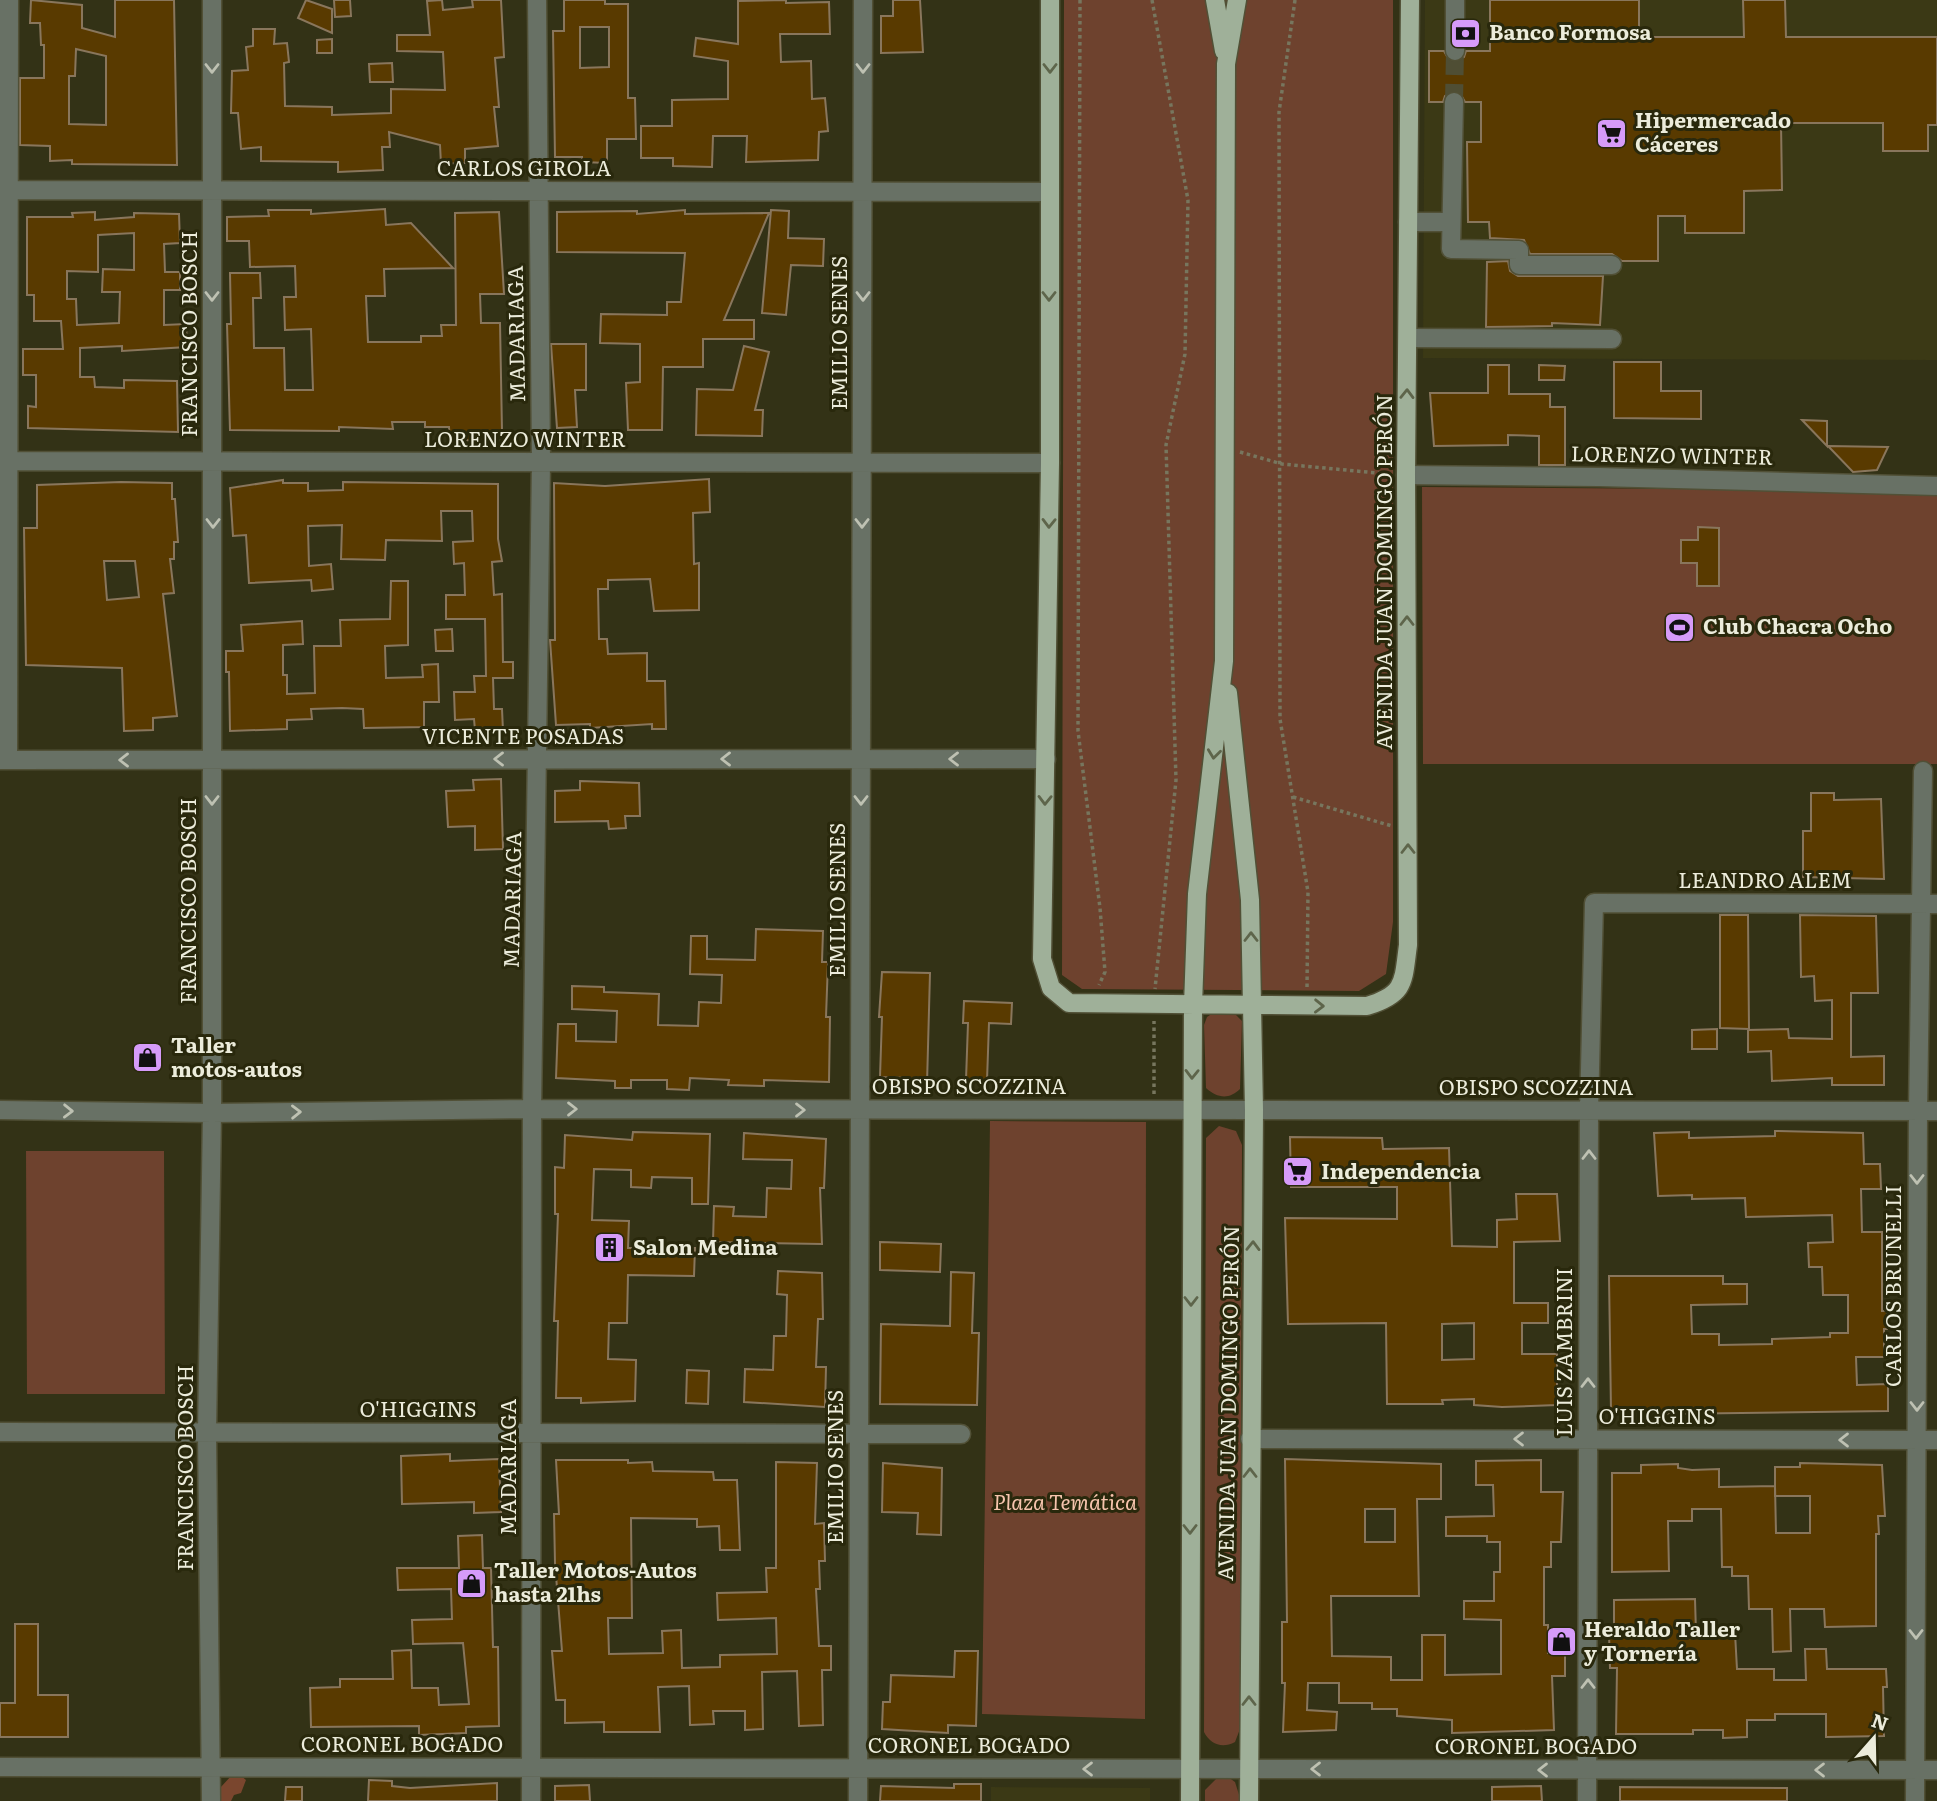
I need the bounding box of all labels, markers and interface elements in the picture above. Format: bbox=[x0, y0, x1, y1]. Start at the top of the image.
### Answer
place label: Banco Formosa bbox=[1489, 15, 1652, 46]
bank icon: Banco Formosa bbox=[1449, 16, 1483, 50]
one-way arrow bbox=[204, 63, 220, 74]
one-way arrow bbox=[855, 63, 871, 74]
one-way arrow bbox=[1042, 63, 1058, 74]
place label: Hipermercado Cáceres bbox=[1635, 103, 1791, 158]
supermarket icon: Hipermercado Cáceres bbox=[1595, 116, 1629, 150]
street label: CARLOS GIROLA bbox=[437, 151, 612, 182]
street label: FRANCISCO BOSCH bbox=[172, 231, 203, 437]
street label: EMILIO SENES bbox=[822, 256, 853, 410]
street label: MADARIAGA bbox=[498, 265, 531, 403]
one-way arrow bbox=[204, 291, 220, 301]
one-way arrow bbox=[855, 291, 871, 301]
one-way arrow bbox=[1041, 291, 1057, 301]
one-way arrow bbox=[1399, 388, 1415, 398]
street label: AVENIDA JUAN DOMINGO PERÓN bbox=[1367, 394, 1398, 750]
street label: LORENZO WINTER bbox=[424, 422, 626, 453]
street label: LORENZO WINTER bbox=[1571, 436, 1773, 471]
one-way arrow bbox=[205, 518, 221, 529]
one-way arrow bbox=[854, 518, 870, 529]
one-way arrow bbox=[1042, 518, 1057, 529]
place label: Club Chacra Ocho bbox=[1703, 609, 1892, 640]
sports icon: Club Chacra Ocho bbox=[1663, 610, 1697, 644]
one-way arrow bbox=[1399, 615, 1415, 626]
street label: VICENTE POSADAS bbox=[422, 719, 624, 750]
one-way arrow bbox=[1206, 748, 1221, 759]
one-way arrow bbox=[493, 751, 503, 767]
one-way arrow bbox=[720, 751, 731, 767]
one-way arrow bbox=[948, 751, 958, 767]
one-way arrow bbox=[118, 752, 129, 768]
one-way arrow bbox=[1038, 794, 1053, 805]
one-way arrow bbox=[204, 795, 220, 805]
one-way arrow bbox=[853, 795, 869, 805]
street label: FRANCISCO BOSCH bbox=[171, 798, 202, 1004]
street label: EMILIO SENES bbox=[820, 823, 851, 977]
street label: MADARIAGA bbox=[494, 831, 527, 969]
one-way arrow bbox=[1400, 843, 1416, 853]
street label: LEANDRO ALEM bbox=[1678, 863, 1852, 894]
one-way arrow bbox=[1243, 931, 1259, 941]
one-way arrow bbox=[1314, 998, 1325, 1013]
place label: Taller motos-autos bbox=[171, 1028, 302, 1083]
shop icon: Taller motos-autos bbox=[131, 1041, 165, 1075]
one-way arrow bbox=[1184, 1068, 1199, 1079]
street label: OBISPO SCOZZINA bbox=[872, 1069, 1067, 1100]
street label: OBISPO SCOZZINA bbox=[1439, 1070, 1634, 1101]
one-way arrow bbox=[567, 1101, 578, 1117]
one-way arrow bbox=[795, 1102, 805, 1118]
one-way arrow bbox=[63, 1103, 74, 1119]
one-way arrow bbox=[291, 1104, 301, 1120]
one-way arrow bbox=[1581, 1150, 1597, 1160]
place label: Independencia bbox=[1321, 1154, 1482, 1185]
supermarket icon: Independencia bbox=[1281, 1155, 1315, 1189]
one-way arrow bbox=[1909, 1174, 1925, 1185]
street label: CARLOS BRUNELLI bbox=[1876, 1185, 1907, 1387]
street label: AVENIDA JUAN DOMINGO PERÓN bbox=[1208, 1225, 1245, 1581]
place label: Salon Medina bbox=[633, 1230, 779, 1261]
building icon: Salon Medina bbox=[593, 1231, 627, 1265]
one-way arrow bbox=[1245, 1240, 1260, 1251]
street label: LUIS ZAMBRINI bbox=[1547, 1268, 1578, 1436]
one-way arrow bbox=[1183, 1296, 1199, 1307]
street label: FRANCISCO BOSCH bbox=[168, 1365, 199, 1571]
one-way arrow bbox=[1580, 1377, 1596, 1388]
street label: EMILIO SENES bbox=[818, 1390, 849, 1544]
street label: O'HIGGINS bbox=[360, 1392, 476, 1423]
street label: MADARIAGA bbox=[491, 1398, 522, 1535]
street label: O'HIGGINS bbox=[1599, 1399, 1715, 1430]
one-way arrow bbox=[1909, 1401, 1924, 1412]
one-way arrow bbox=[1513, 1431, 1524, 1447]
one-way arrow bbox=[1839, 1432, 1849, 1448]
one-way arrow bbox=[1242, 1468, 1258, 1478]
park label: Plaza Temática bbox=[993, 1485, 1137, 1516]
one-way arrow bbox=[1182, 1524, 1198, 1534]
place label: Taller Motos-Autos hasta 21hs bbox=[494, 1553, 697, 1608]
shop icon: Taller Motos-Autos hasta 21hs bbox=[454, 1566, 488, 1600]
place label: Heraldo Taller y Tornería bbox=[1584, 1612, 1741, 1667]
shop icon: Heraldo Taller y Tornería bbox=[1544, 1625, 1578, 1659]
one-way arrow bbox=[1908, 1629, 1924, 1640]
one-way arrow bbox=[1580, 1678, 1595, 1689]
one-way arrow bbox=[1241, 1695, 1257, 1706]
north arrow bbox=[1839, 1703, 1909, 1773]
text: N bbox=[1868, 1705, 1892, 1737]
street label: CORONEL BOGADO bbox=[301, 1727, 503, 1758]
street label: CORONEL BOGADO bbox=[868, 1728, 1070, 1759]
street label: CORONEL BOGADO bbox=[1435, 1729, 1637, 1760]
one-way arrow bbox=[1083, 1761, 1093, 1777]
one-way arrow bbox=[1310, 1761, 1321, 1777]
one-way arrow bbox=[1538, 1762, 1548, 1778]
one-way arrow bbox=[1814, 1762, 1825, 1778]

